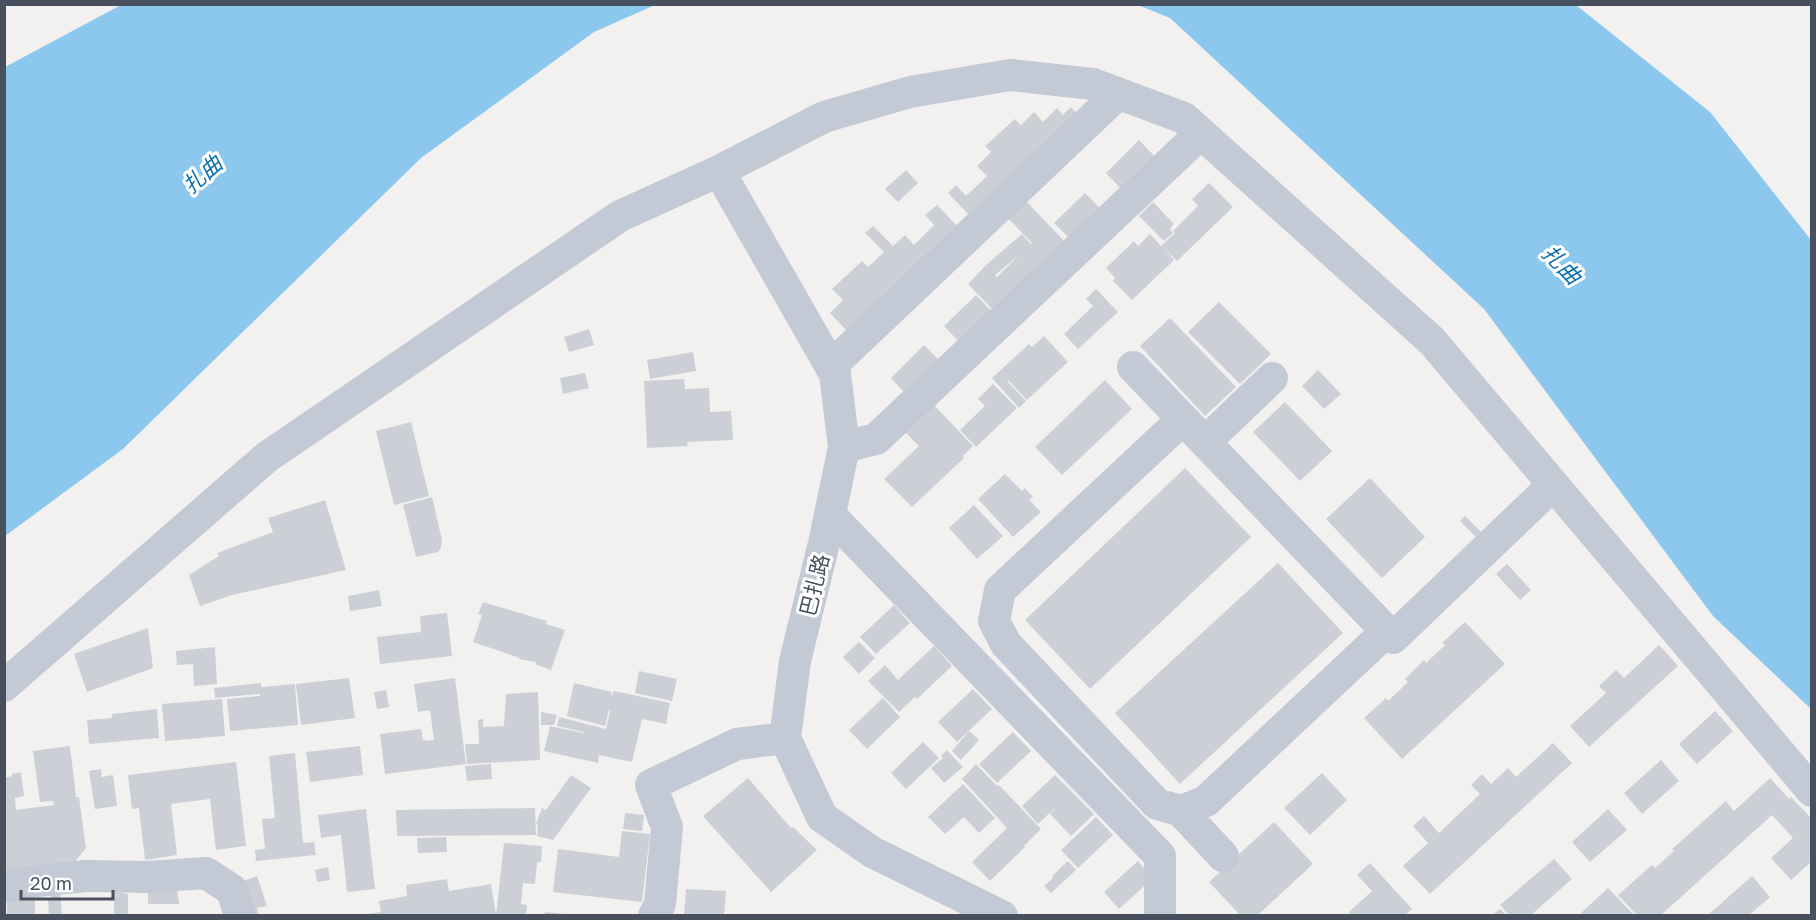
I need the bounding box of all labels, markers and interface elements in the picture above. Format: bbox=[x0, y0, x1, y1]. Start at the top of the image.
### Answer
water label: 扎曲 bbox=[177, 148, 229, 199]
water label: 扎曲 bbox=[1537, 239, 1588, 291]
street label: 巴扎路 bbox=[794, 551, 834, 619]
scale bar bbox=[21, 863, 112, 901]
text: 20 m bbox=[30, 872, 72, 894]

